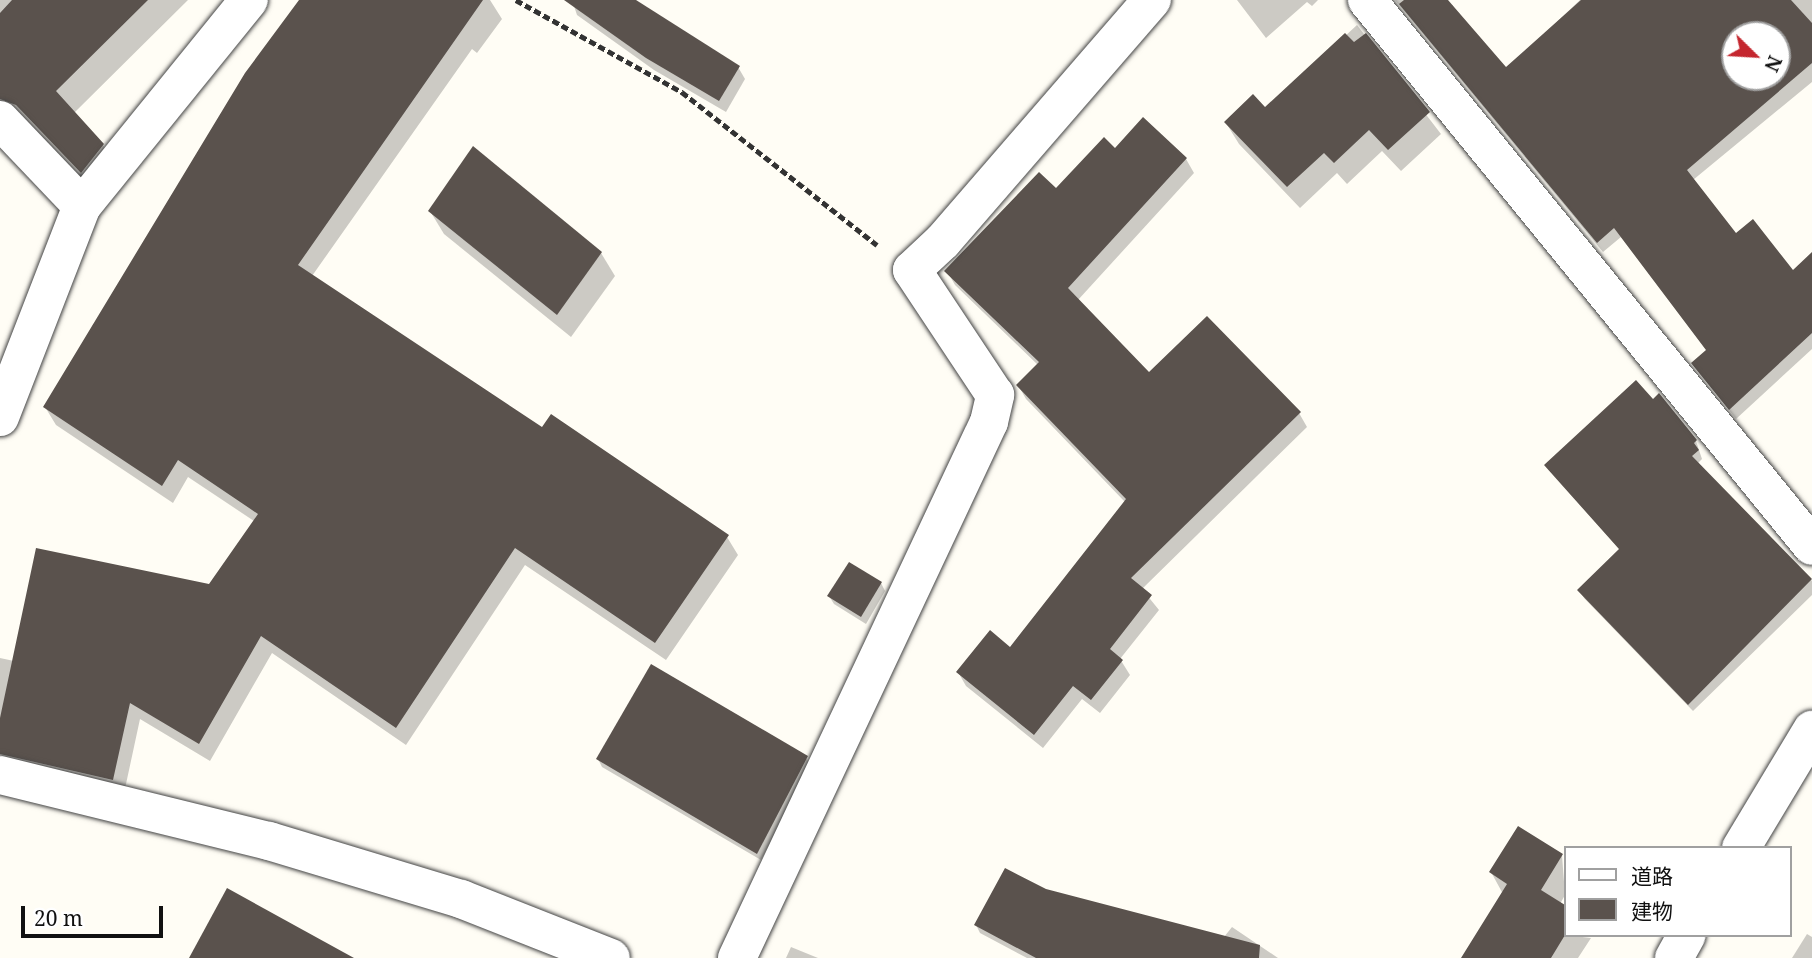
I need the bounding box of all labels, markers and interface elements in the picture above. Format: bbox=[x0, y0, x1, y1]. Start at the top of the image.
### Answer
north arrow bbox=[1721, 21, 1791, 91]
text: N bbox=[1758, 52, 1788, 76]
legend bbox=[1563, 846, 1791, 937]
text: 道路 bbox=[1631, 862, 1673, 890]
scale bar bbox=[24, 892, 166, 936]
text: 建物 bbox=[1631, 897, 1673, 925]
text: 20 m bbox=[34, 904, 83, 932]

